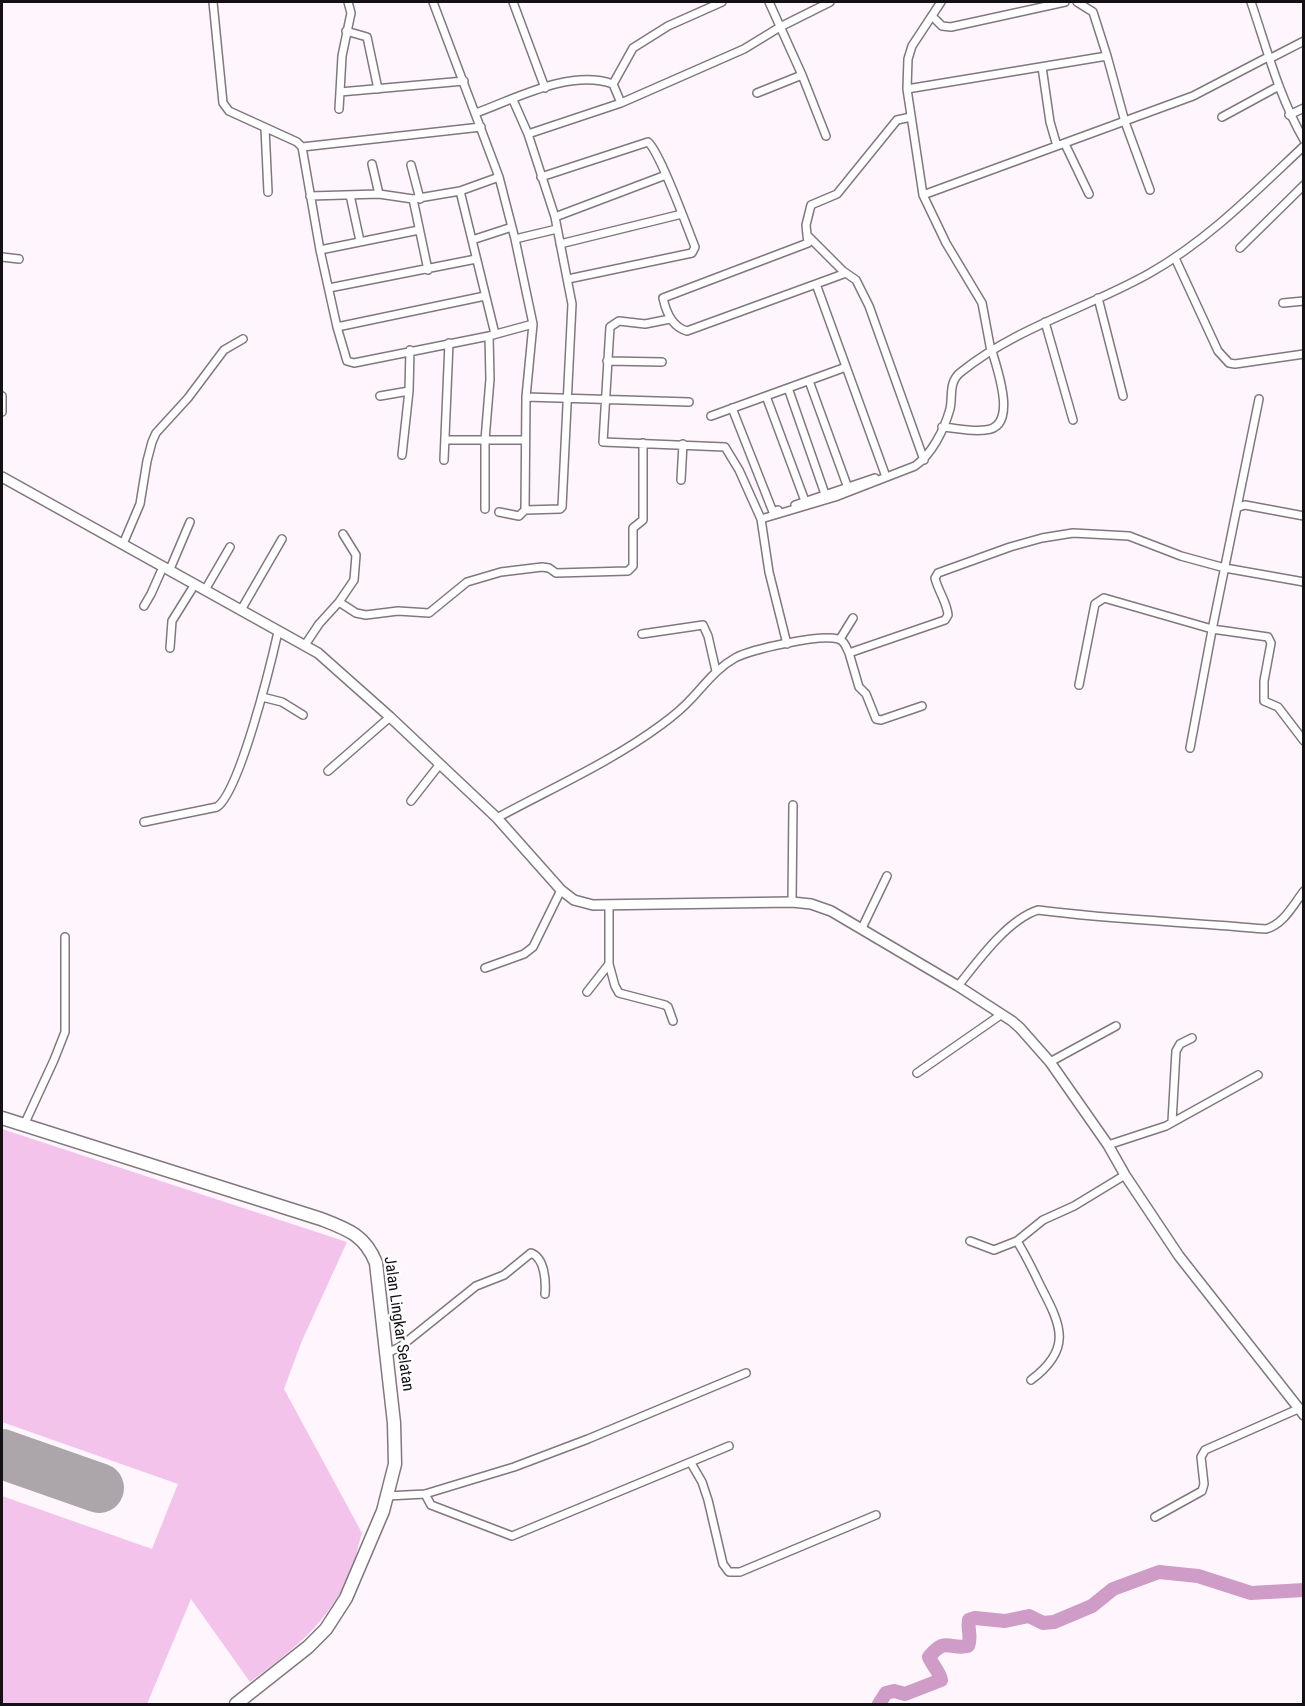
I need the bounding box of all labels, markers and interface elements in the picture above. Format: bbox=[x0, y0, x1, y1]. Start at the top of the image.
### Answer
street label: Jalan Lingkar Selatan bbox=[379, 1255, 417, 1393]

